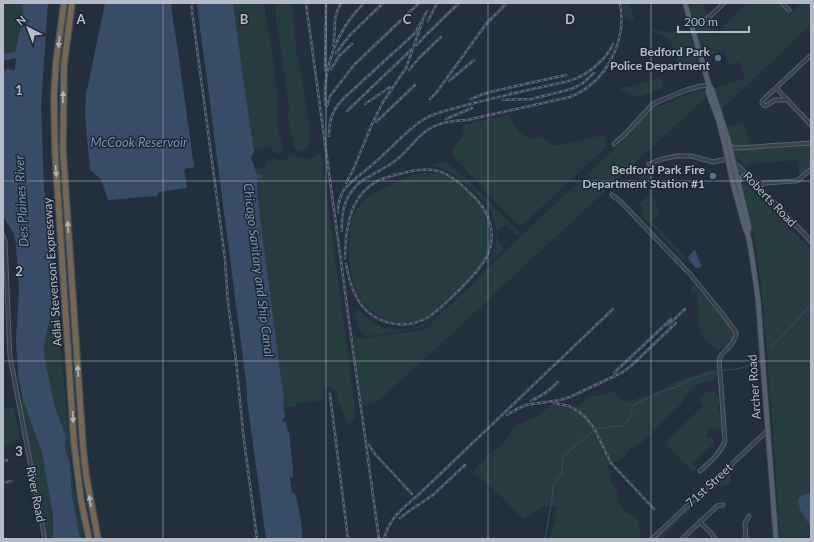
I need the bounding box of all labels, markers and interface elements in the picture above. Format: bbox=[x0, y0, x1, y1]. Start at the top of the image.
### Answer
north arrow bbox=[8, 8, 48, 48]
scale bar bbox=[678, 8, 749, 34]
text: A bbox=[75, 11, 86, 27]
text: B bbox=[240, 11, 249, 27]
text: C bbox=[403, 11, 412, 27]
text: D bbox=[565, 11, 575, 27]
text: N bbox=[13, 13, 28, 28]
text: 200 m bbox=[684, 14, 718, 29]
one-way arrow bbox=[55, 36, 62, 48]
place label: Bedford Park Police Department bbox=[610, 44, 711, 73]
marker: Bedford Park Police Department bbox=[713, 53, 723, 63]
text: 1 bbox=[15, 82, 23, 98]
one-way arrow bbox=[60, 90, 66, 103]
water label: McCook Reservoir bbox=[91, 134, 188, 150]
water label: Des Plaines River bbox=[11, 154, 31, 247]
place label: Bedford Park Fire Department Station #1 bbox=[582, 162, 706, 191]
one-way arrow bbox=[53, 165, 60, 177]
street label: Roberts Road bbox=[740, 168, 800, 230]
marker: Bedford Park Fire Department Station #1 bbox=[708, 171, 718, 181]
water label: Chicago Sanitary and Ship Canal bbox=[240, 182, 278, 358]
street label: Adlai Stevenson Expressway bbox=[39, 196, 65, 347]
one-way arrow bbox=[64, 221, 71, 233]
text: 2 bbox=[15, 263, 23, 279]
street label: Archer Road bbox=[744, 354, 764, 420]
one-way arrow bbox=[74, 365, 81, 377]
one-way arrow bbox=[69, 411, 76, 423]
text: 3 bbox=[15, 443, 23, 459]
street label: 71st Street bbox=[683, 459, 736, 510]
street label: River Road bbox=[23, 465, 49, 523]
one-way arrow bbox=[87, 495, 93, 507]

